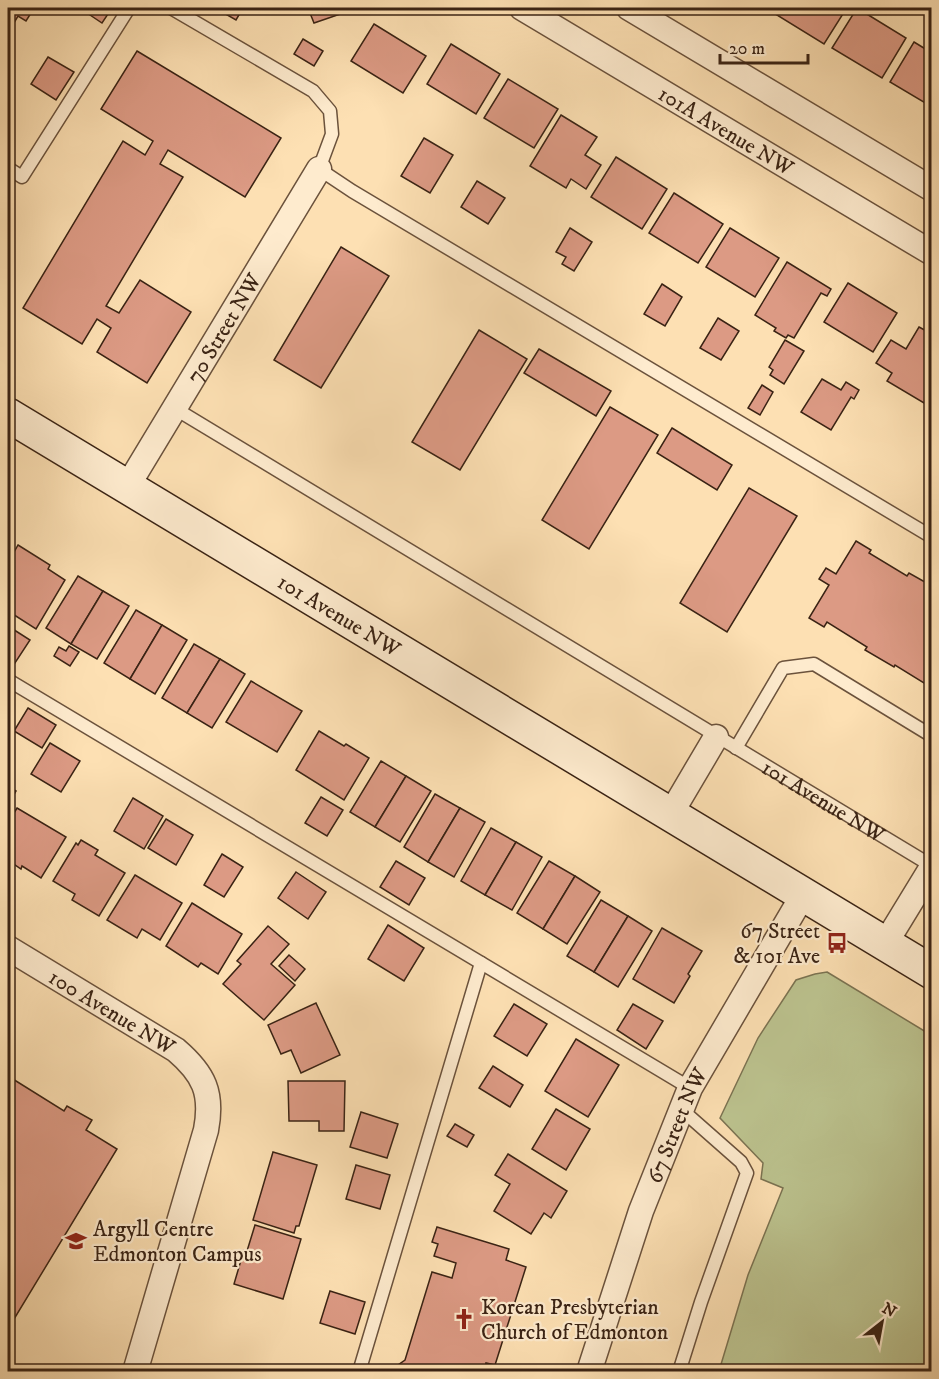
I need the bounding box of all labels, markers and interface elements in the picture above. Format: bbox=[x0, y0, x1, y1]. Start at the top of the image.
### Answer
scale bar bbox=[720, 27, 808, 65]
text: 20 m bbox=[729, 38, 765, 60]
street label: 101A Avenue NW bbox=[653, 81, 799, 183]
street label: 70 Street NW bbox=[181, 268, 268, 388]
street label: 101 Avenue NW bbox=[272, 569, 406, 664]
street label: 101 Avenue NW bbox=[756, 754, 890, 850]
place label: 67 Street & 101 Ave bbox=[734, 918, 820, 970]
bus stop icon: 67 Street & 101 Ave bbox=[825, 931, 849, 955]
street label: 100 Avenue NW bbox=[43, 964, 180, 1062]
street label: 67 Street NW bbox=[641, 1062, 714, 1187]
place label: Argyll Centre Edmonton Campus bbox=[93, 1216, 262, 1268]
school or university icon: Argyll Centre Edmonton Campus bbox=[64, 1229, 88, 1253]
north arrow bbox=[852, 1292, 912, 1352]
place label: Korean Presbyterian Church of Edmonton bbox=[481, 1294, 669, 1346]
text: N bbox=[878, 1298, 900, 1322]
church icon: Korean Presbyterian Church of Edmonton bbox=[452, 1307, 476, 1331]

